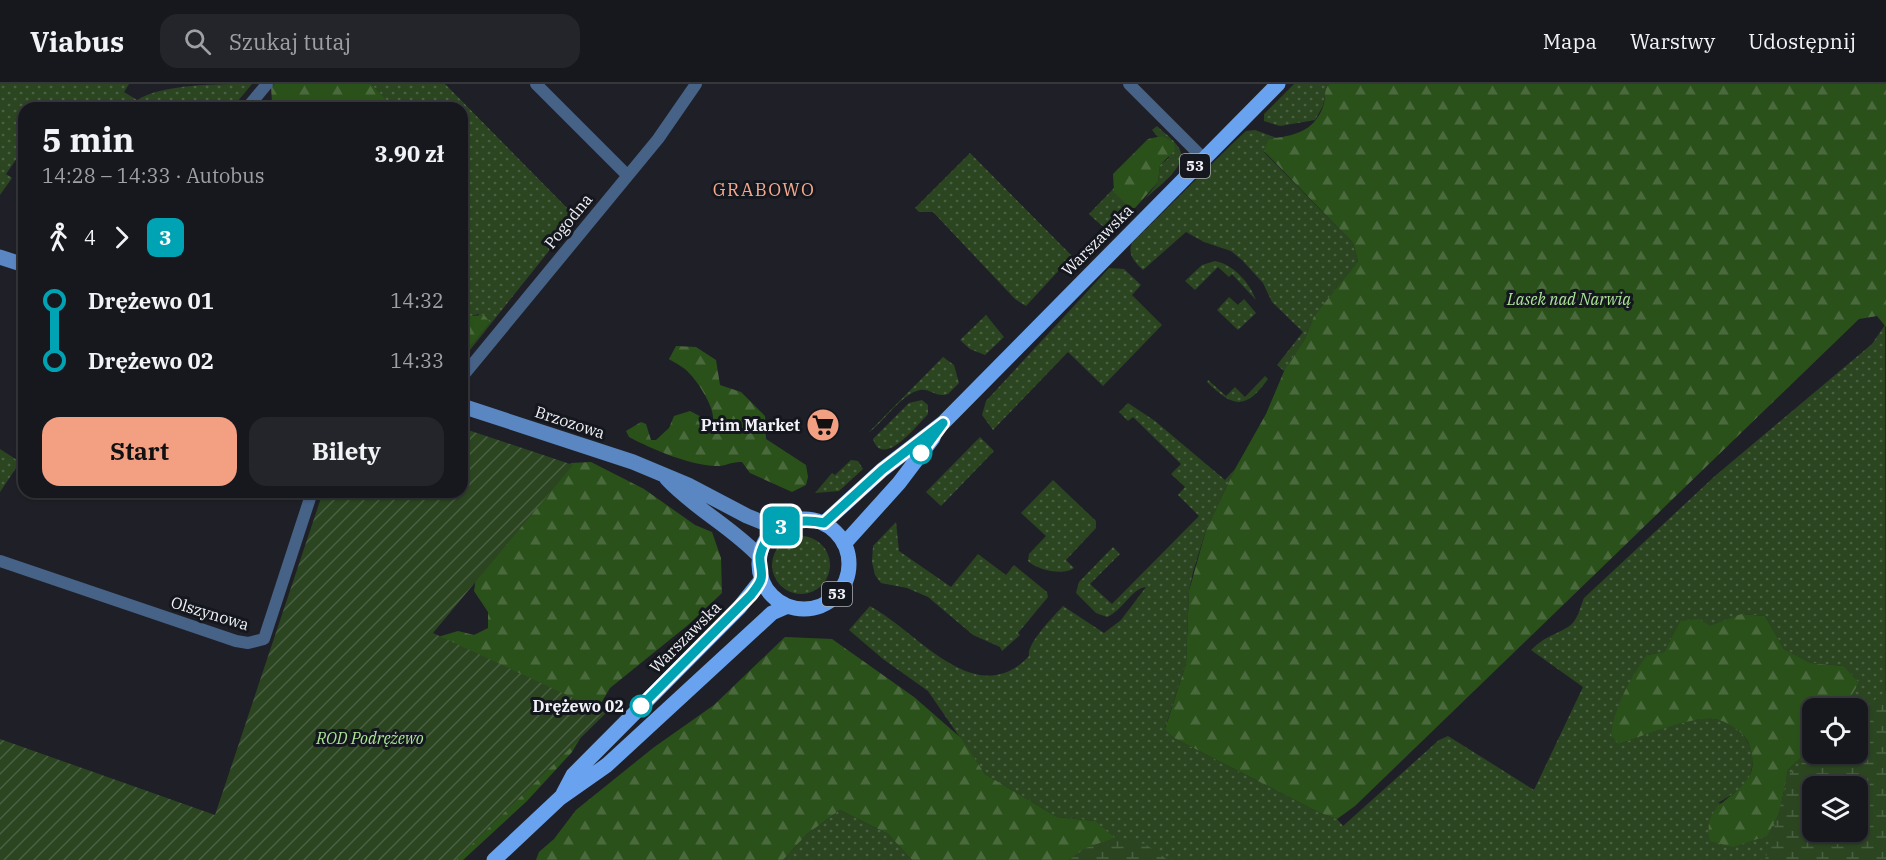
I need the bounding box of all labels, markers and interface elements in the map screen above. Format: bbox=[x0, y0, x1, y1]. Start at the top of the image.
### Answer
search box bbox=[160, 14, 580, 68]
text: Viabus bbox=[30, 23, 124, 60]
icon: search bbox=[181, 25, 214, 58]
text: Szukaj tutaj bbox=[229, 27, 351, 56]
text: Mapa bbox=[1543, 27, 1597, 55]
text: Warstwy bbox=[1630, 27, 1715, 55]
text: Udostępnij bbox=[1748, 27, 1856, 55]
text: 5 min bbox=[42, 118, 134, 161]
text: 3.90 zł bbox=[374, 139, 444, 168]
road number: 53 bbox=[1180, 154, 1210, 178]
text: 14:28 – 14:33 · Autobus bbox=[42, 162, 264, 189]
district label: GRABOWO bbox=[713, 178, 815, 201]
street label: Pogodna bbox=[540, 189, 596, 253]
street label: Warszawska bbox=[1057, 200, 1137, 280]
icon: walk bbox=[42, 221, 75, 254]
icon: forward bbox=[105, 221, 138, 254]
text: 3 bbox=[159, 223, 172, 251]
text: 4 bbox=[84, 224, 96, 251]
text: Drężewo 01 bbox=[88, 286, 214, 315]
text: 14:32 bbox=[390, 287, 444, 314]
park label: Lasek nad Narwią bbox=[1506, 289, 1631, 309]
text: Drężewo 02 bbox=[88, 346, 214, 375]
text: 14:33 bbox=[390, 347, 444, 374]
street label: Brzozowa bbox=[532, 401, 608, 443]
supermarket icon: Prim Market bbox=[805, 407, 841, 443]
place label: Prim Market bbox=[701, 415, 800, 435]
button: Start bbox=[42, 417, 237, 486]
button: Bilety bbox=[249, 417, 444, 486]
unlabelled marker bbox=[910, 442, 932, 464]
line badge: 3 bbox=[762, 506, 800, 546]
text: 3 bbox=[775, 512, 787, 540]
road number: 53 bbox=[822, 582, 852, 606]
street label: Olszynowa bbox=[169, 592, 252, 634]
street label: Warszawska bbox=[645, 597, 725, 677]
marker: Drężewo 02 bbox=[630, 695, 652, 717]
place label: Drężewo 02 bbox=[532, 696, 624, 716]
map controls bbox=[1802, 698, 1868, 842]
button: locate bbox=[1802, 698, 1868, 764]
park label: ROD Podrężewo bbox=[315, 728, 424, 748]
button: layers bbox=[1802, 776, 1868, 842]

